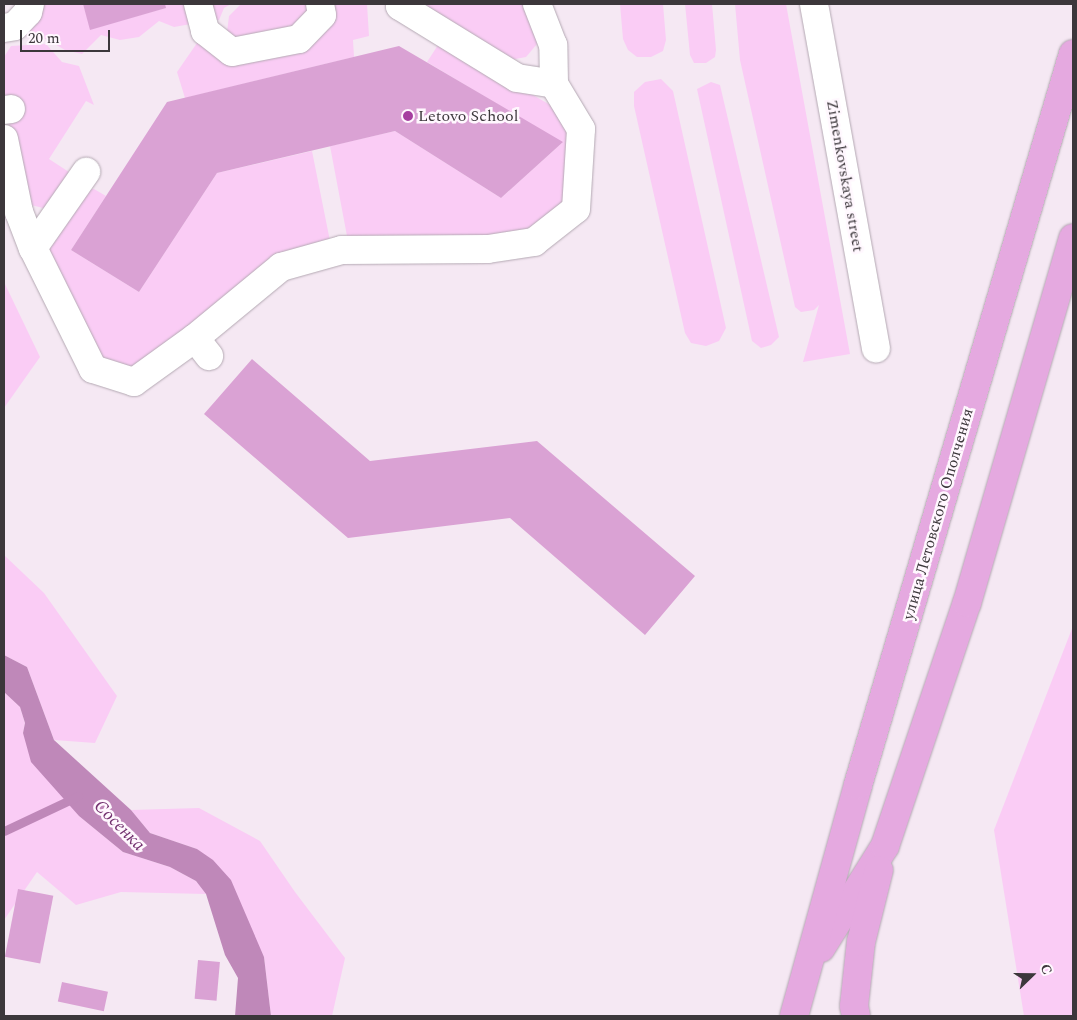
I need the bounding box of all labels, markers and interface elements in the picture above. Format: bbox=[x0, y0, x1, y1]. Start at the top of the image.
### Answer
scale bar bbox=[22, 20, 112, 52]
text: 20 m bbox=[28, 27, 60, 50]
street label: Zimenkovskaya street bbox=[822, 98, 868, 254]
place label: Letovo School bbox=[418, 106, 518, 126]
marker: Letovo School bbox=[402, 110, 414, 122]
street label: улица Летовского Ополчения bbox=[899, 406, 977, 622]
water label: Сосенка bbox=[89, 796, 149, 856]
north arrow bbox=[1007, 950, 1057, 1000]
text: С bbox=[1035, 961, 1058, 978]

